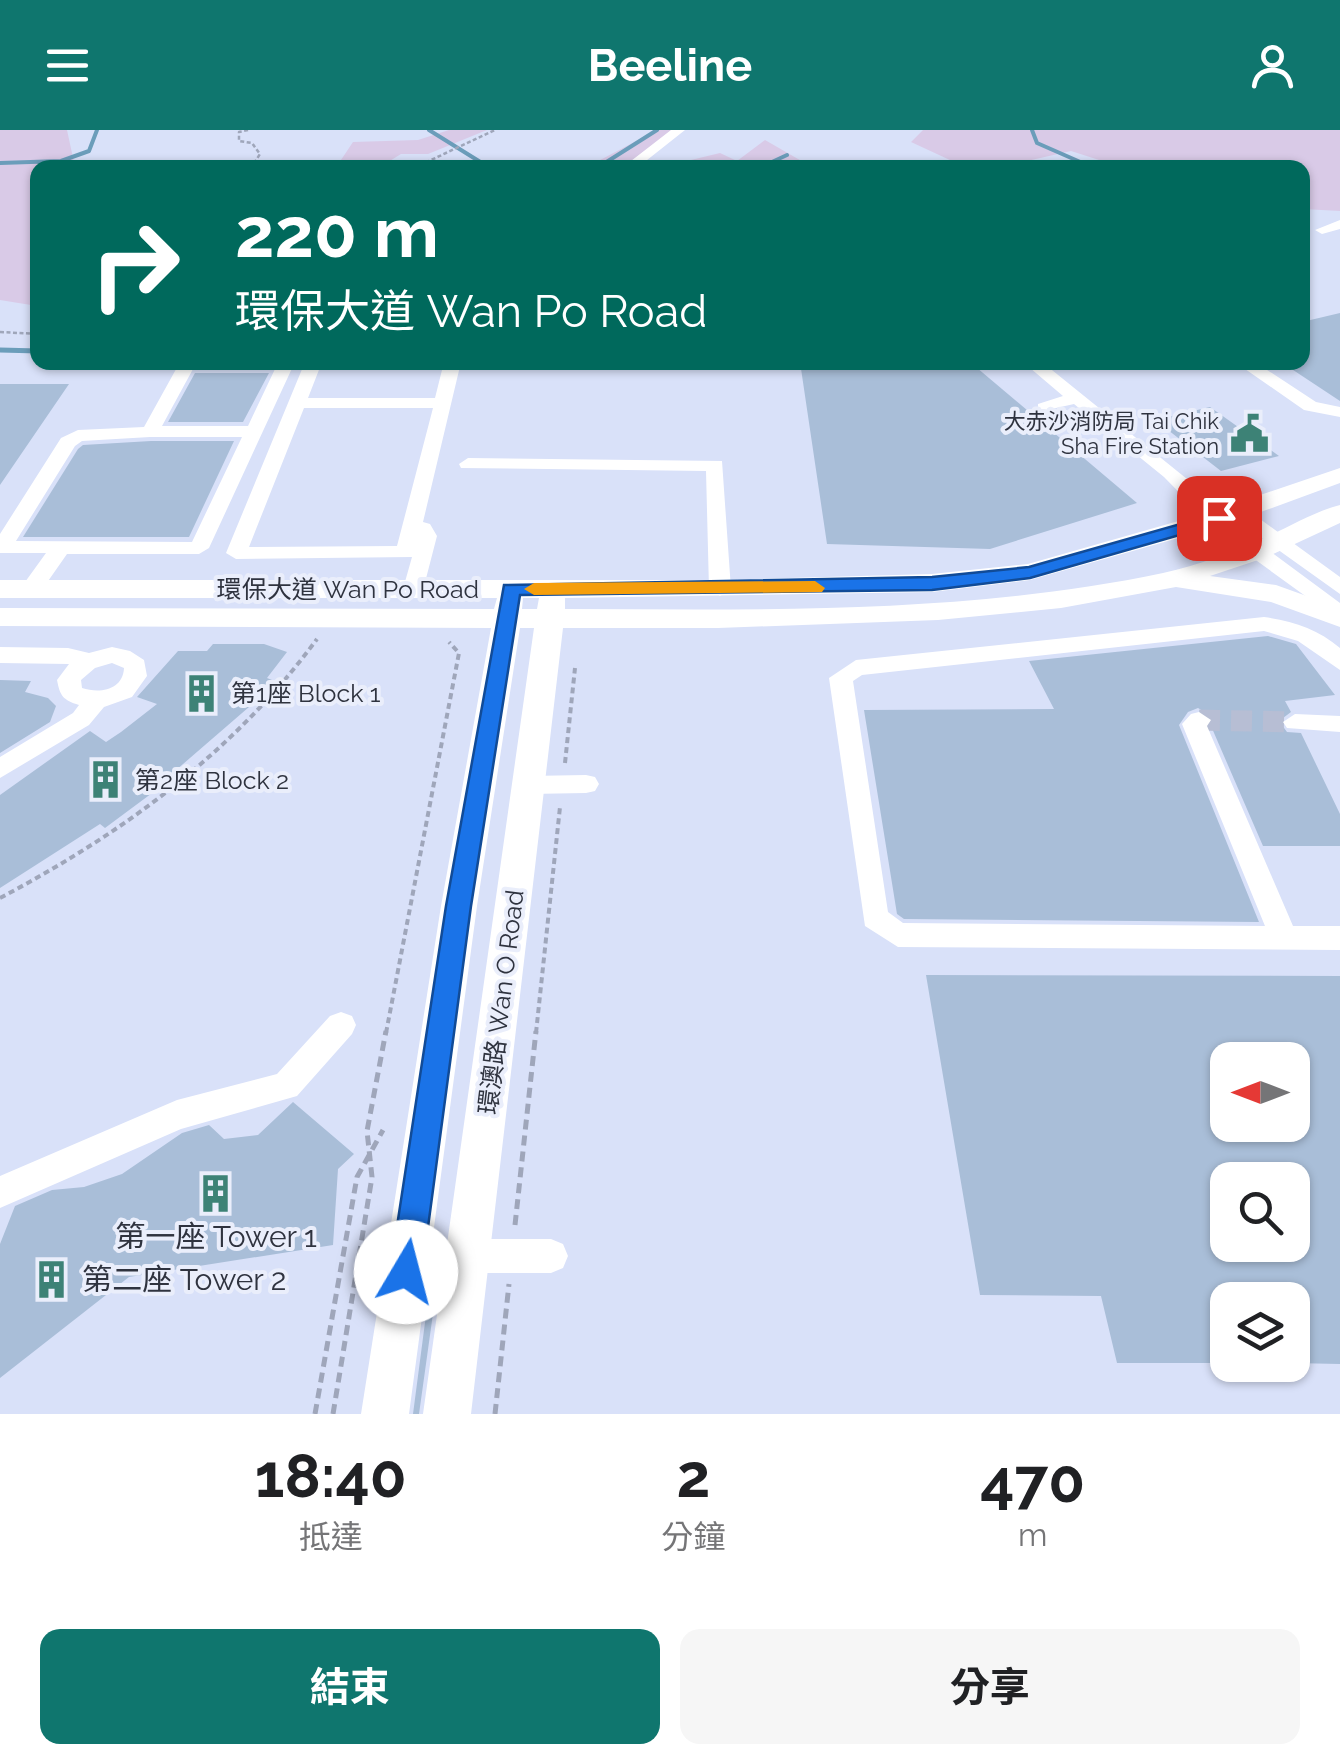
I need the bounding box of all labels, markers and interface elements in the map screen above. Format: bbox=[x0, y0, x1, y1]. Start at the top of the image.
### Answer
icon: menu bbox=[40, 38, 95, 93]
icon: person bbox=[1245, 38, 1300, 93]
text: Beeline bbox=[588, 39, 752, 92]
text: 220 m bbox=[235, 191, 439, 273]
icon: right bbox=[70, 200, 200, 330]
text: 環保大道 Wan Po Road bbox=[235, 285, 707, 338]
place label: 大赤沙消防局 Tai Chik Sha Fire Station bbox=[1003, 408, 1219, 459]
public building icon: 大赤沙消防局 Tai Chik Sha Fire Station bbox=[1228, 413, 1270, 455]
pin bbox=[1177, 476, 1262, 561]
icon: arrive bbox=[1192, 491, 1247, 546]
street label: 環保大道 Wan Po Road bbox=[217, 574, 479, 604]
building icon: 第1座 Block 1 bbox=[180, 672, 222, 714]
place label: 第1座 Block 1 bbox=[231, 678, 381, 708]
building icon: 第2座 Block 2 bbox=[84, 759, 126, 801]
place label: 第2座 Block 2 bbox=[135, 765, 289, 795]
street label: 環澳路 Wan O Road bbox=[472, 888, 530, 1116]
north arrow bbox=[1210, 1042, 1310, 1142]
map controls bbox=[1210, 1042, 1310, 1382]
button: search bbox=[1210, 1162, 1310, 1262]
building icon: 第一座 Tower 1 bbox=[195, 1172, 237, 1214]
place label: 第一座 Tower 1 bbox=[115, 1219, 317, 1254]
position arrow bbox=[354, 1220, 458, 1324]
building icon: 第二座 Tower 2 bbox=[31, 1259, 73, 1301]
place label: 第二座 Tower 2 bbox=[82, 1262, 286, 1297]
button: layers bbox=[1210, 1282, 1310, 1382]
text: 18:40 bbox=[255, 1441, 407, 1511]
text: 2 bbox=[677, 1441, 710, 1511]
text: 470 bbox=[980, 1446, 1085, 1516]
text: m bbox=[1018, 1516, 1047, 1553]
text: 抵達 bbox=[299, 1518, 363, 1555]
text: 分鐘 bbox=[662, 1518, 726, 1555]
button: 結束 bbox=[40, 1629, 660, 1744]
button: 分享 bbox=[680, 1629, 1300, 1744]

